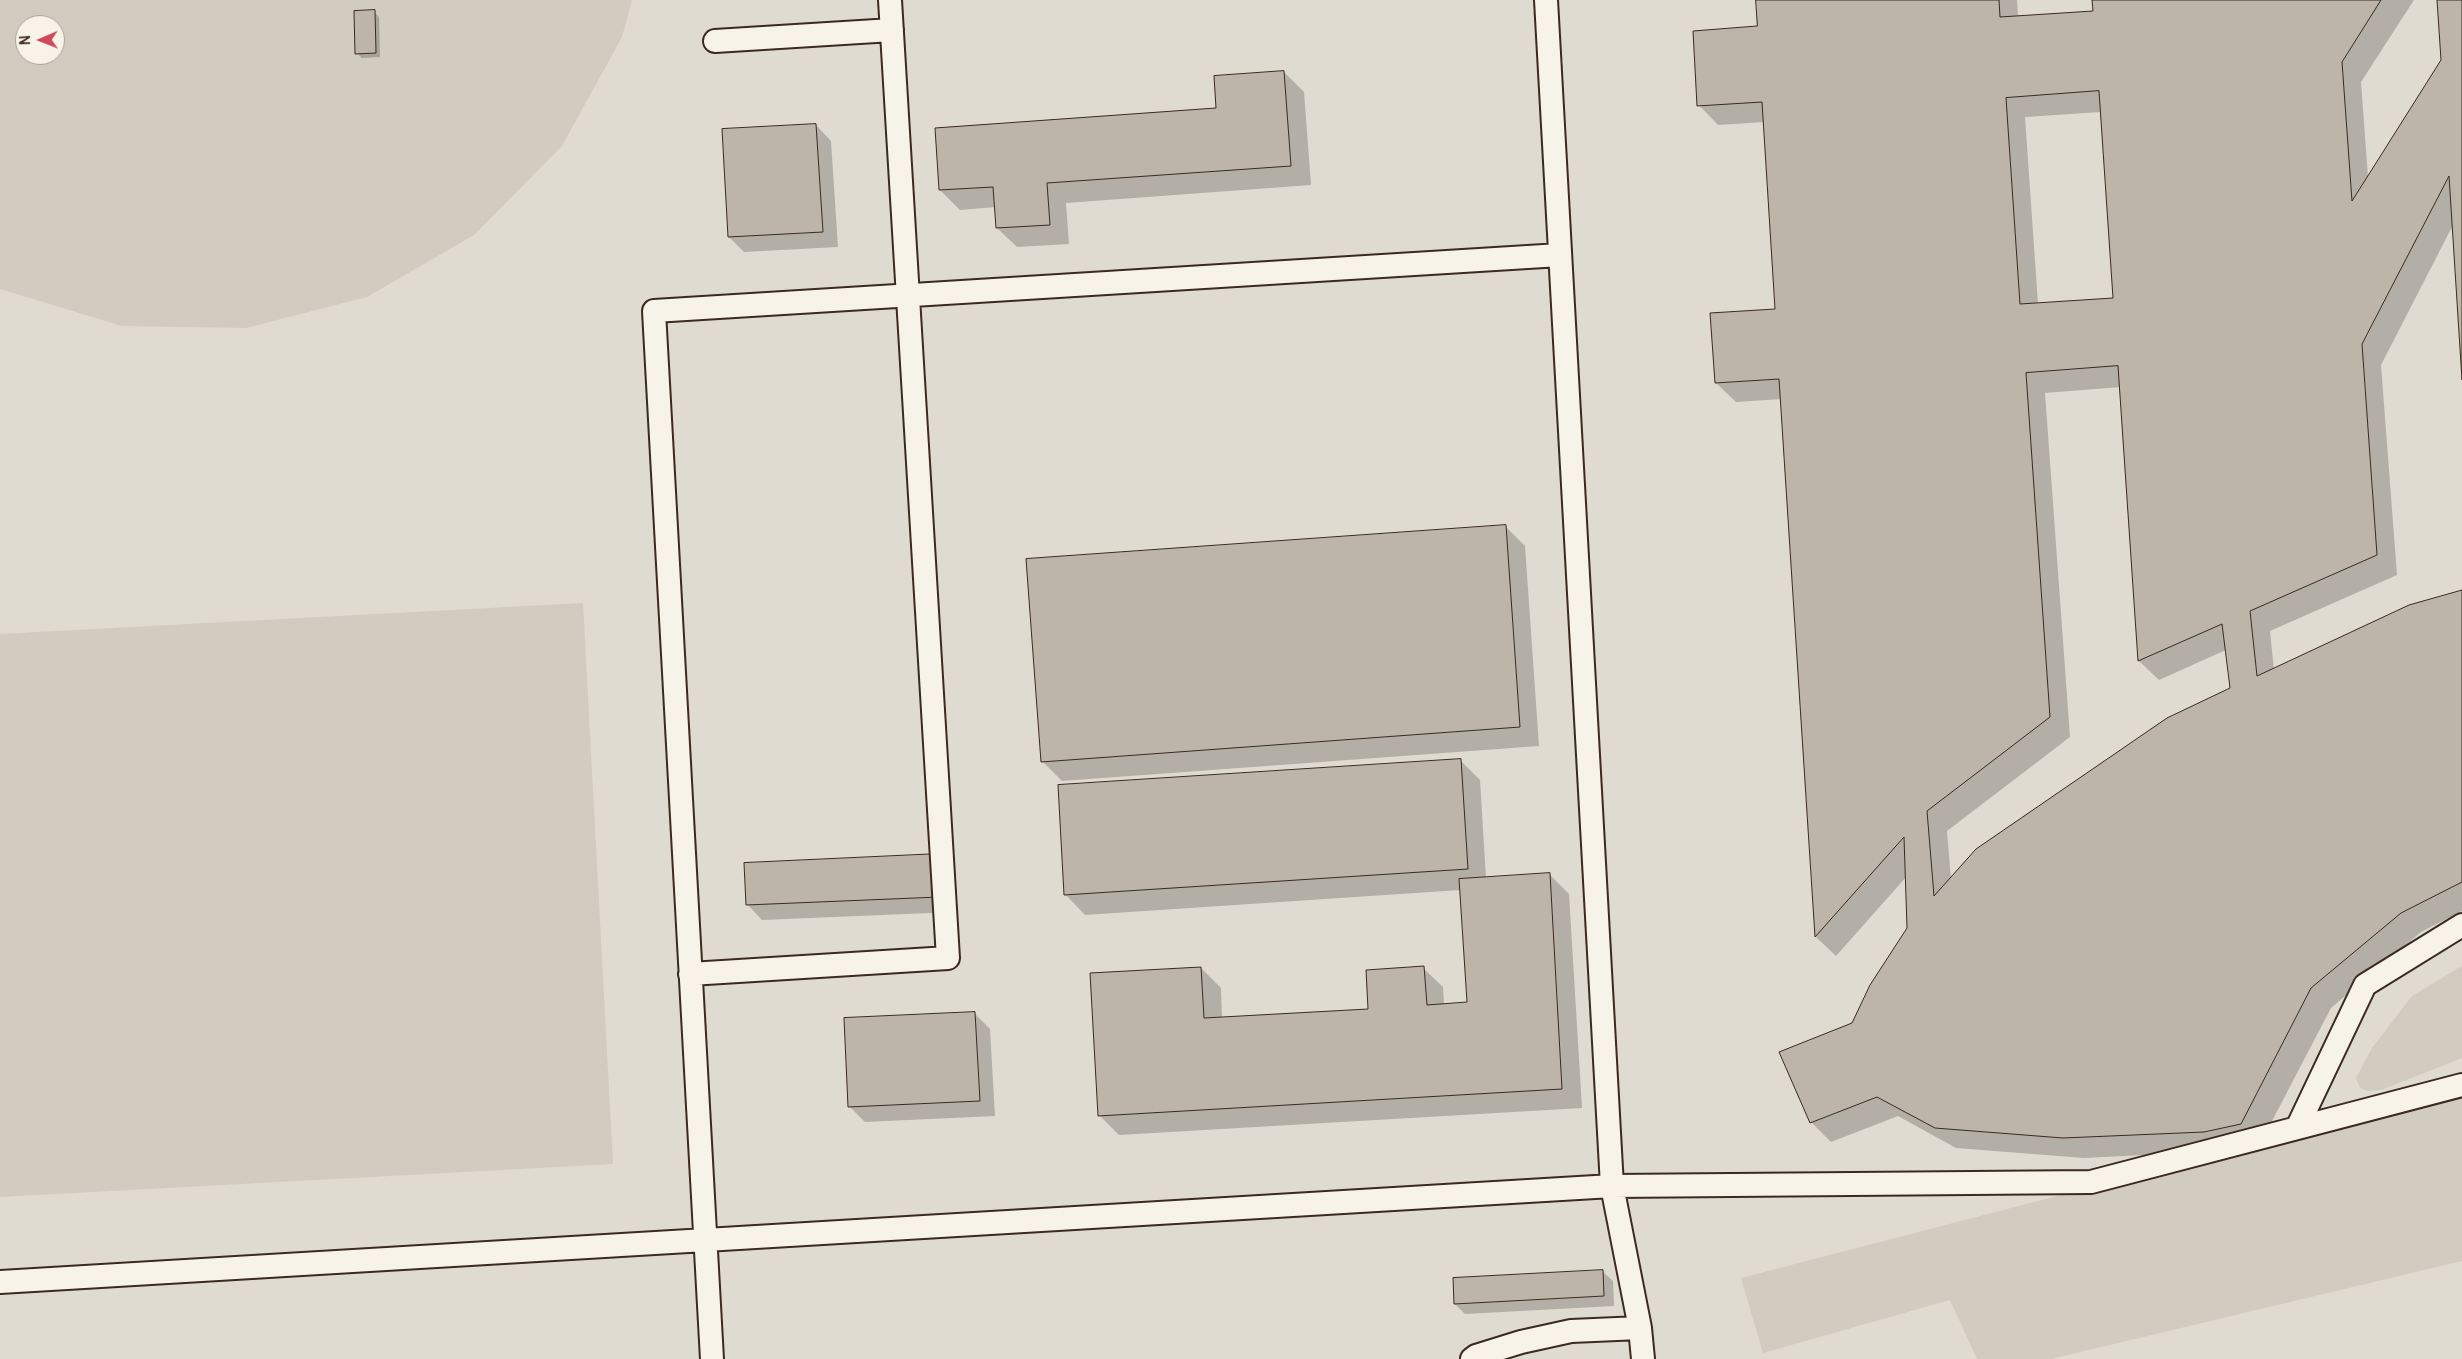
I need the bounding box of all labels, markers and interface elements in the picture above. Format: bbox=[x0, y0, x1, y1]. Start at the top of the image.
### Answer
north arrow bbox=[15, 15, 65, 65]
text: N bbox=[17, 35, 34, 45]

